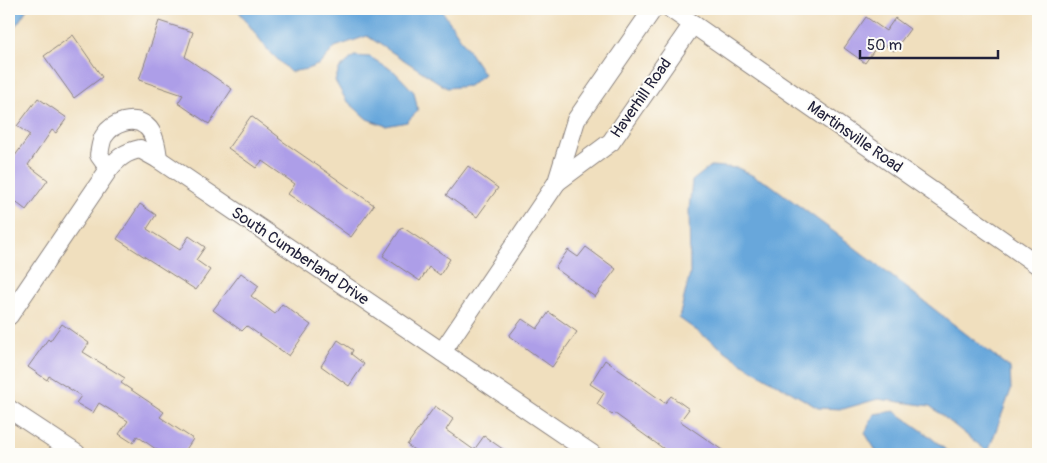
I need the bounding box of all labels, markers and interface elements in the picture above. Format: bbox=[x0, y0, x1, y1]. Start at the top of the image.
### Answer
scale bar bbox=[860, 28, 997, 60]
text: 50 m bbox=[867, 36, 902, 55]
street label: Haverhill Road bbox=[606, 54, 676, 142]
street label: Martinsville Road bbox=[803, 97, 907, 177]
street label: South Cumberland Drive bbox=[227, 202, 373, 310]

